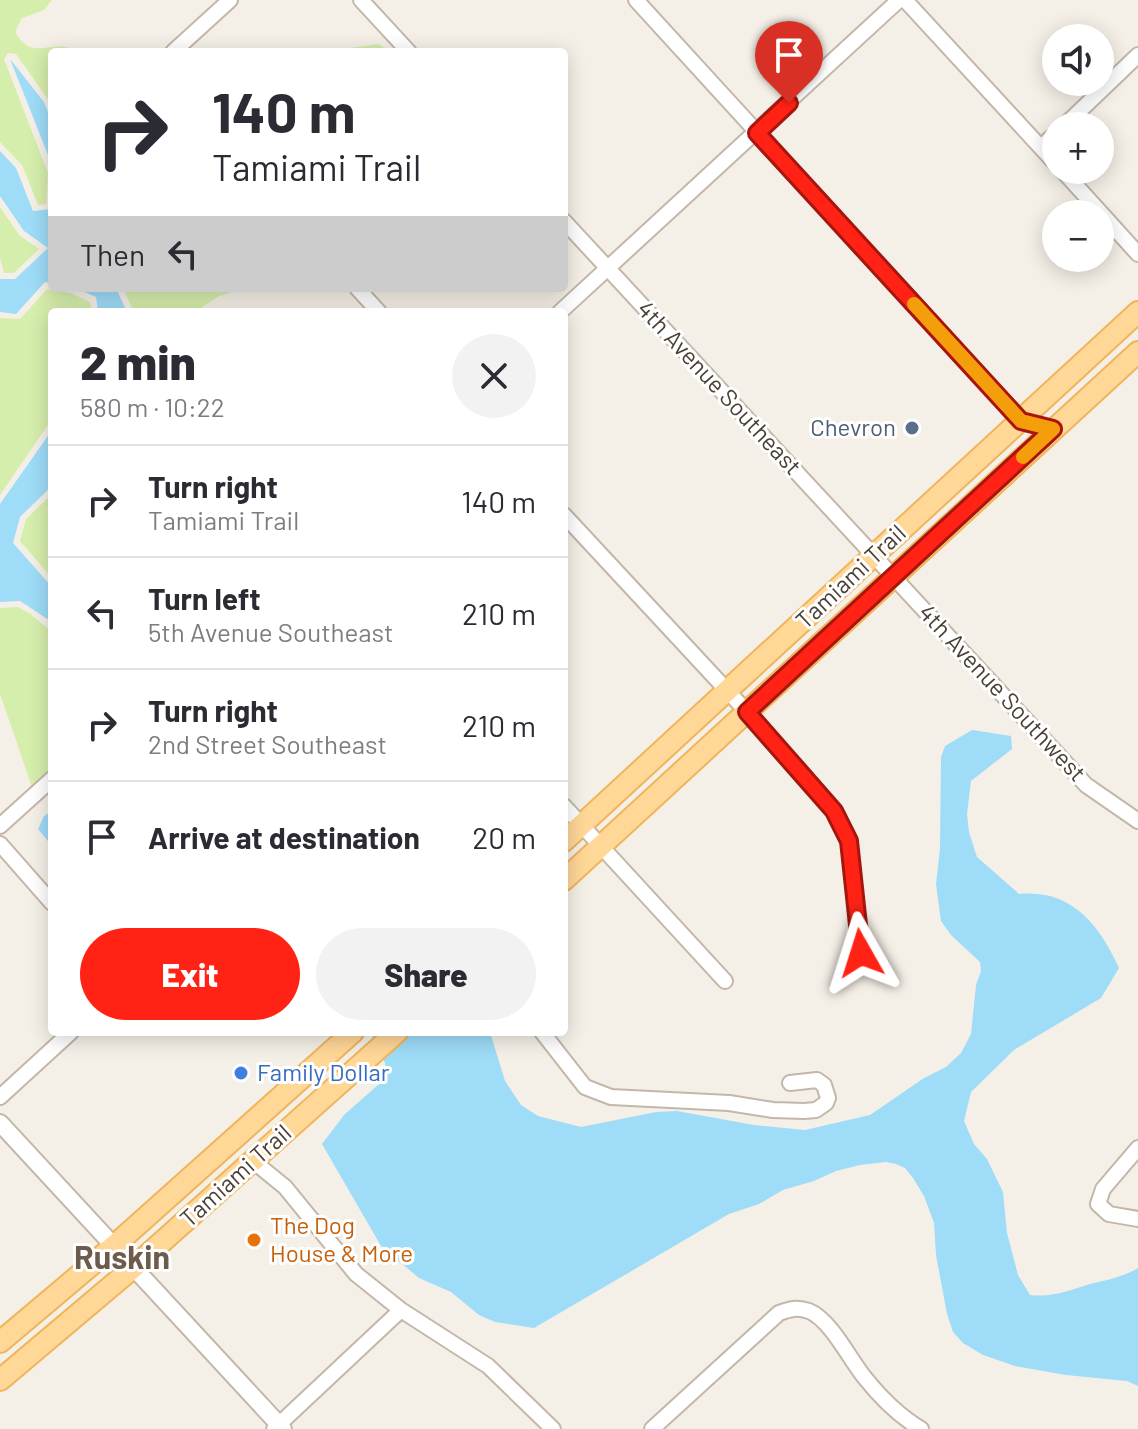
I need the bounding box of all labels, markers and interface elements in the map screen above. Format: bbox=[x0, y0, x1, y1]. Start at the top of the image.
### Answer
pin bbox=[755, 21, 823, 103]
map controls bbox=[1042, 24, 1114, 272]
button: sound bbox=[1042, 24, 1114, 96]
icon: arrive bbox=[767, 33, 811, 77]
text: 140 m bbox=[212, 77, 356, 144]
icon: right bbox=[80, 80, 184, 184]
button: + bbox=[1042, 112, 1114, 184]
text: Tamiami Trail bbox=[212, 145, 421, 188]
button: − bbox=[1042, 200, 1114, 272]
icon: left bbox=[161, 232, 205, 276]
text: Then bbox=[80, 236, 145, 272]
street label: 4th Avenue Southeast bbox=[632, 294, 808, 480]
text: 2 min bbox=[80, 332, 196, 390]
button: close bbox=[452, 334, 536, 418]
text: 580 m · 10:22 bbox=[80, 391, 225, 422]
place label: Chevron bbox=[810, 412, 896, 441]
marker: Chevron bbox=[903, 419, 921, 437]
text: Turn right bbox=[148, 468, 278, 504]
icon: right bbox=[80, 479, 124, 523]
text: 140 m bbox=[461, 483, 536, 519]
text: Tamiami Trail bbox=[148, 504, 299, 535]
street label: Tamiami Trail bbox=[789, 518, 911, 634]
text: Turn left bbox=[148, 580, 261, 616]
icon: left bbox=[80, 591, 124, 635]
text: 210 m bbox=[462, 595, 536, 631]
street label: 4th Avenue Southwest bbox=[913, 597, 1093, 787]
text: 5th Avenue Southeast bbox=[148, 616, 393, 647]
text: Turn right bbox=[148, 692, 278, 728]
icon: right bbox=[80, 703, 124, 747]
text: 210 m bbox=[462, 707, 536, 743]
text: 2nd Street Southeast bbox=[148, 728, 387, 759]
icon: arrive bbox=[80, 815, 124, 859]
text: Arrive at destination bbox=[148, 819, 420, 855]
text: 20 m bbox=[472, 819, 536, 855]
position arrow bbox=[819, 911, 903, 995]
button: Exit bbox=[80, 928, 300, 1020]
button: Share bbox=[316, 928, 536, 1020]
place label: Family Dollar bbox=[257, 1057, 390, 1086]
marker: Family Dollar bbox=[232, 1064, 250, 1082]
street label: Tamiami Trail bbox=[173, 1117, 297, 1232]
place label: The Dog House & More bbox=[270, 1210, 413, 1267]
marker: The Dog House & More bbox=[245, 1231, 263, 1249]
district label: Ruskin bbox=[74, 1237, 170, 1275]

